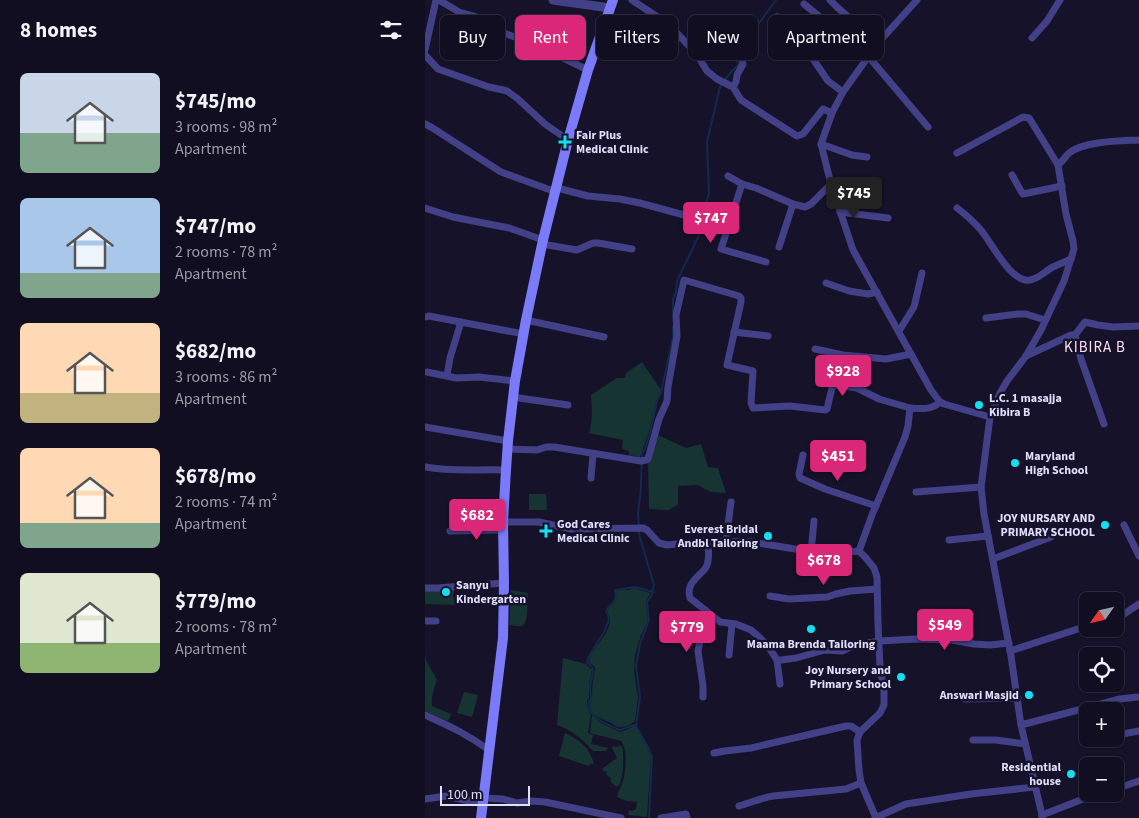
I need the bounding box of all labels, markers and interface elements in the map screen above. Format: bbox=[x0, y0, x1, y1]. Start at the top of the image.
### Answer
text: 8 homes bbox=[20, 15, 97, 45]
chip: Buy bbox=[440, 15, 505, 60]
chip: Rent bbox=[515, 15, 586, 60]
chip: Filters bbox=[596, 15, 678, 60]
chip: New bbox=[688, 15, 758, 60]
chip: Apartment bbox=[768, 15, 884, 60]
icon: filters bbox=[377, 16, 405, 44]
text: $745/mo bbox=[175, 86, 256, 116]
icon: home bbox=[60, 93, 120, 153]
text: 3 rooms · 98 m² bbox=[175, 116, 277, 138]
place label: Fair Plus Medical Clinic bbox=[576, 127, 649, 158]
marker: Fair Plus Medical Clinic bbox=[558, 135, 572, 149]
text: Apartment bbox=[175, 138, 247, 160]
pin: $745 bbox=[824, 176, 884, 219]
text: $745 bbox=[837, 182, 871, 204]
pin: $747 bbox=[681, 202, 741, 244]
text: $747 bbox=[694, 207, 728, 229]
text: $747/mo bbox=[175, 211, 256, 241]
icon: home bbox=[60, 218, 120, 278]
text: 2 rooms · 78 m² bbox=[175, 241, 277, 263]
text: Apartment bbox=[175, 263, 247, 285]
text: $682/mo bbox=[175, 336, 256, 366]
district label: KIBIRA B bbox=[1064, 337, 1126, 358]
icon: home bbox=[60, 343, 120, 403]
pin: $928 bbox=[813, 354, 873, 397]
text: $928 bbox=[826, 360, 860, 382]
text: 3 rooms · 86 m² bbox=[175, 366, 277, 388]
text: Apartment bbox=[175, 388, 247, 410]
place label: L.C. 1 masajja Kibira B bbox=[989, 390, 1062, 421]
marker: L.C. 1 masajja Kibira B bbox=[973, 399, 985, 411]
pin: $451 bbox=[808, 440, 868, 482]
text: $451 bbox=[821, 445, 855, 467]
place label: Maryland High School bbox=[1025, 448, 1089, 479]
marker: Maryland High School bbox=[1009, 457, 1021, 469]
text: $678/mo bbox=[175, 461, 256, 491]
icon: home bbox=[60, 468, 120, 528]
text: 2 rooms · 74 m² bbox=[175, 491, 277, 513]
pin: $682 bbox=[447, 498, 507, 541]
text: $682 bbox=[460, 504, 494, 526]
place label: JOY NURSARY AND PRIMARY SCHOOL bbox=[997, 510, 1095, 541]
text: Apartment bbox=[175, 513, 247, 535]
place label: God Cares Medical Clinic bbox=[557, 516, 630, 547]
marker: JOY NURSARY AND PRIMARY SCHOOL bbox=[1099, 519, 1111, 531]
place label: Everest Bridal Andbl Tailoring bbox=[677, 521, 759, 552]
marker: God Cares Medical Clinic bbox=[539, 524, 553, 538]
marker: Everest Bridal Andbl Tailoring bbox=[762, 530, 774, 542]
pin: $678 bbox=[794, 544, 854, 586]
text: $678 bbox=[807, 549, 841, 571]
place label: Sanyu Kindergarten bbox=[456, 577, 526, 608]
text: $779/mo bbox=[175, 586, 256, 616]
marker: Sanyu Kindergarten bbox=[440, 586, 452, 598]
north arrow bbox=[1079, 592, 1124, 638]
map controls bbox=[1079, 592, 1124, 802]
icon: home bbox=[60, 593, 120, 653]
pin: $549 bbox=[915, 608, 975, 651]
pin: $779 bbox=[657, 610, 717, 653]
text: $549 bbox=[928, 614, 962, 636]
text: 2 rooms · 78 m² bbox=[175, 616, 277, 638]
text: $779 bbox=[670, 616, 704, 638]
marker: Maama Brenda Tailoring bbox=[805, 623, 817, 635]
place label: Maama Brenda Tailoring bbox=[747, 636, 876, 653]
text: Apartment bbox=[175, 638, 247, 660]
button: locate bbox=[1079, 647, 1124, 692]
place label: Joy Nursery and Primary School bbox=[805, 662, 892, 693]
marker: Joy Nursery and Primary School bbox=[895, 671, 907, 683]
place label: Answari Masjid bbox=[939, 687, 1019, 704]
marker: Answari Masjid bbox=[1023, 689, 1035, 701]
button: + bbox=[1079, 702, 1124, 747]
button: − bbox=[1079, 757, 1124, 802]
place label: Residential house bbox=[1001, 759, 1062, 790]
marker: Residential house bbox=[1065, 768, 1077, 780]
scale bar bbox=[440, 783, 530, 806]
text: 100 m bbox=[447, 785, 482, 805]

